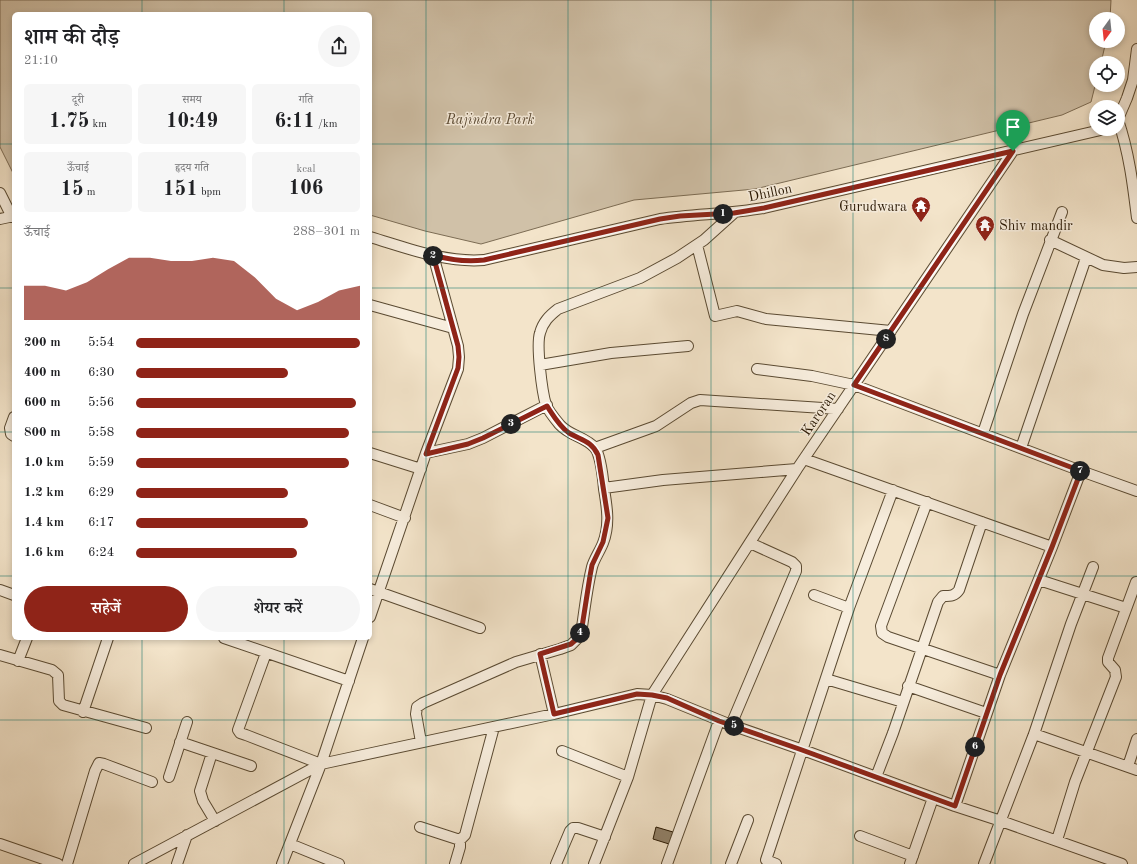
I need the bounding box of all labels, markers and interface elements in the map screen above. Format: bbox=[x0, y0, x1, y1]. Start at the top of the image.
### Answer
north arrow bbox=[1089, 12, 1125, 48]
map controls bbox=[1089, 12, 1125, 136]
button: share bbox=[318, 25, 360, 67]
text: शाम की दौड़ bbox=[24, 27, 119, 49]
text: 21:10 bbox=[24, 54, 58, 67]
button: locate bbox=[1089, 56, 1125, 92]
text: दूरी bbox=[72, 95, 84, 106]
text: समय bbox=[182, 95, 202, 106]
text: गति bbox=[299, 95, 313, 106]
button: layers bbox=[1089, 100, 1125, 136]
pin bbox=[996, 110, 1030, 151]
text: 1.75 bbox=[49, 112, 89, 132]
text: 10:49 bbox=[166, 112, 218, 132]
text: 6:11 bbox=[275, 112, 315, 132]
park label: Rajindra Park bbox=[445, 113, 534, 128]
icon: arrive bbox=[1002, 116, 1024, 138]
text: km bbox=[89, 119, 107, 130]
text: /km bbox=[315, 119, 337, 130]
text: ऊँचाई bbox=[67, 163, 89, 174]
text: हृदय गति bbox=[175, 163, 209, 174]
text: kcal bbox=[297, 164, 315, 175]
text: 106 bbox=[289, 179, 323, 199]
text: 15 bbox=[60, 180, 84, 200]
text: 151 bbox=[163, 180, 198, 200]
street label: Dhillon bbox=[747, 181, 794, 204]
text: m bbox=[84, 187, 96, 198]
text: bpm bbox=[198, 187, 221, 198]
temple icon: Gurudwara bbox=[910, 195, 932, 223]
place label: Gurudwara bbox=[839, 200, 907, 214]
pin: 1 bbox=[713, 204, 733, 224]
text: 1 bbox=[720, 208, 726, 219]
temple icon: Shiv mandir bbox=[974, 214, 996, 242]
place label: Shiv mandir bbox=[999, 219, 1073, 233]
text: 288–301 m bbox=[293, 225, 360, 238]
text: ऊँचाई bbox=[24, 226, 50, 239]
pin: 2 bbox=[423, 246, 443, 266]
text: 2 bbox=[430, 250, 436, 261]
pin: 8 bbox=[876, 329, 896, 349]
text: 8 bbox=[883, 333, 889, 344]
text: 200 m bbox=[24, 336, 61, 349]
text: 5:54 bbox=[88, 336, 114, 349]
text: 400 m bbox=[24, 366, 61, 379]
text: 6:30 bbox=[88, 366, 114, 379]
street label: Karoran bbox=[799, 388, 839, 438]
text: 600 m bbox=[24, 396, 61, 409]
text: 5:56 bbox=[88, 396, 114, 409]
pin: 3 bbox=[501, 414, 521, 434]
text: 3 bbox=[508, 418, 514, 429]
text: 800 m bbox=[24, 426, 61, 439]
text: 5:58 bbox=[88, 426, 114, 439]
text: 1.0 km bbox=[24, 456, 64, 469]
text: 5:59 bbox=[88, 456, 114, 469]
pin: 7 bbox=[1070, 461, 1090, 481]
text: 7 bbox=[1077, 465, 1083, 476]
text: 1.2 km bbox=[24, 486, 64, 499]
text: 6:29 bbox=[88, 486, 114, 499]
text: 1.4 km bbox=[24, 516, 64, 529]
text: 6:17 bbox=[88, 516, 114, 529]
text: 1.6 km bbox=[24, 546, 64, 559]
text: 6:24 bbox=[88, 546, 114, 559]
button: सहेजें bbox=[24, 586, 188, 632]
button: शेयर करें bbox=[196, 586, 360, 632]
pin: 4 bbox=[570, 623, 590, 643]
text: 4 bbox=[577, 627, 583, 638]
pin: 5 bbox=[724, 716, 744, 736]
text: 5 bbox=[731, 720, 737, 731]
pin: 6 bbox=[965, 737, 985, 757]
text: 6 bbox=[972, 741, 978, 752]

